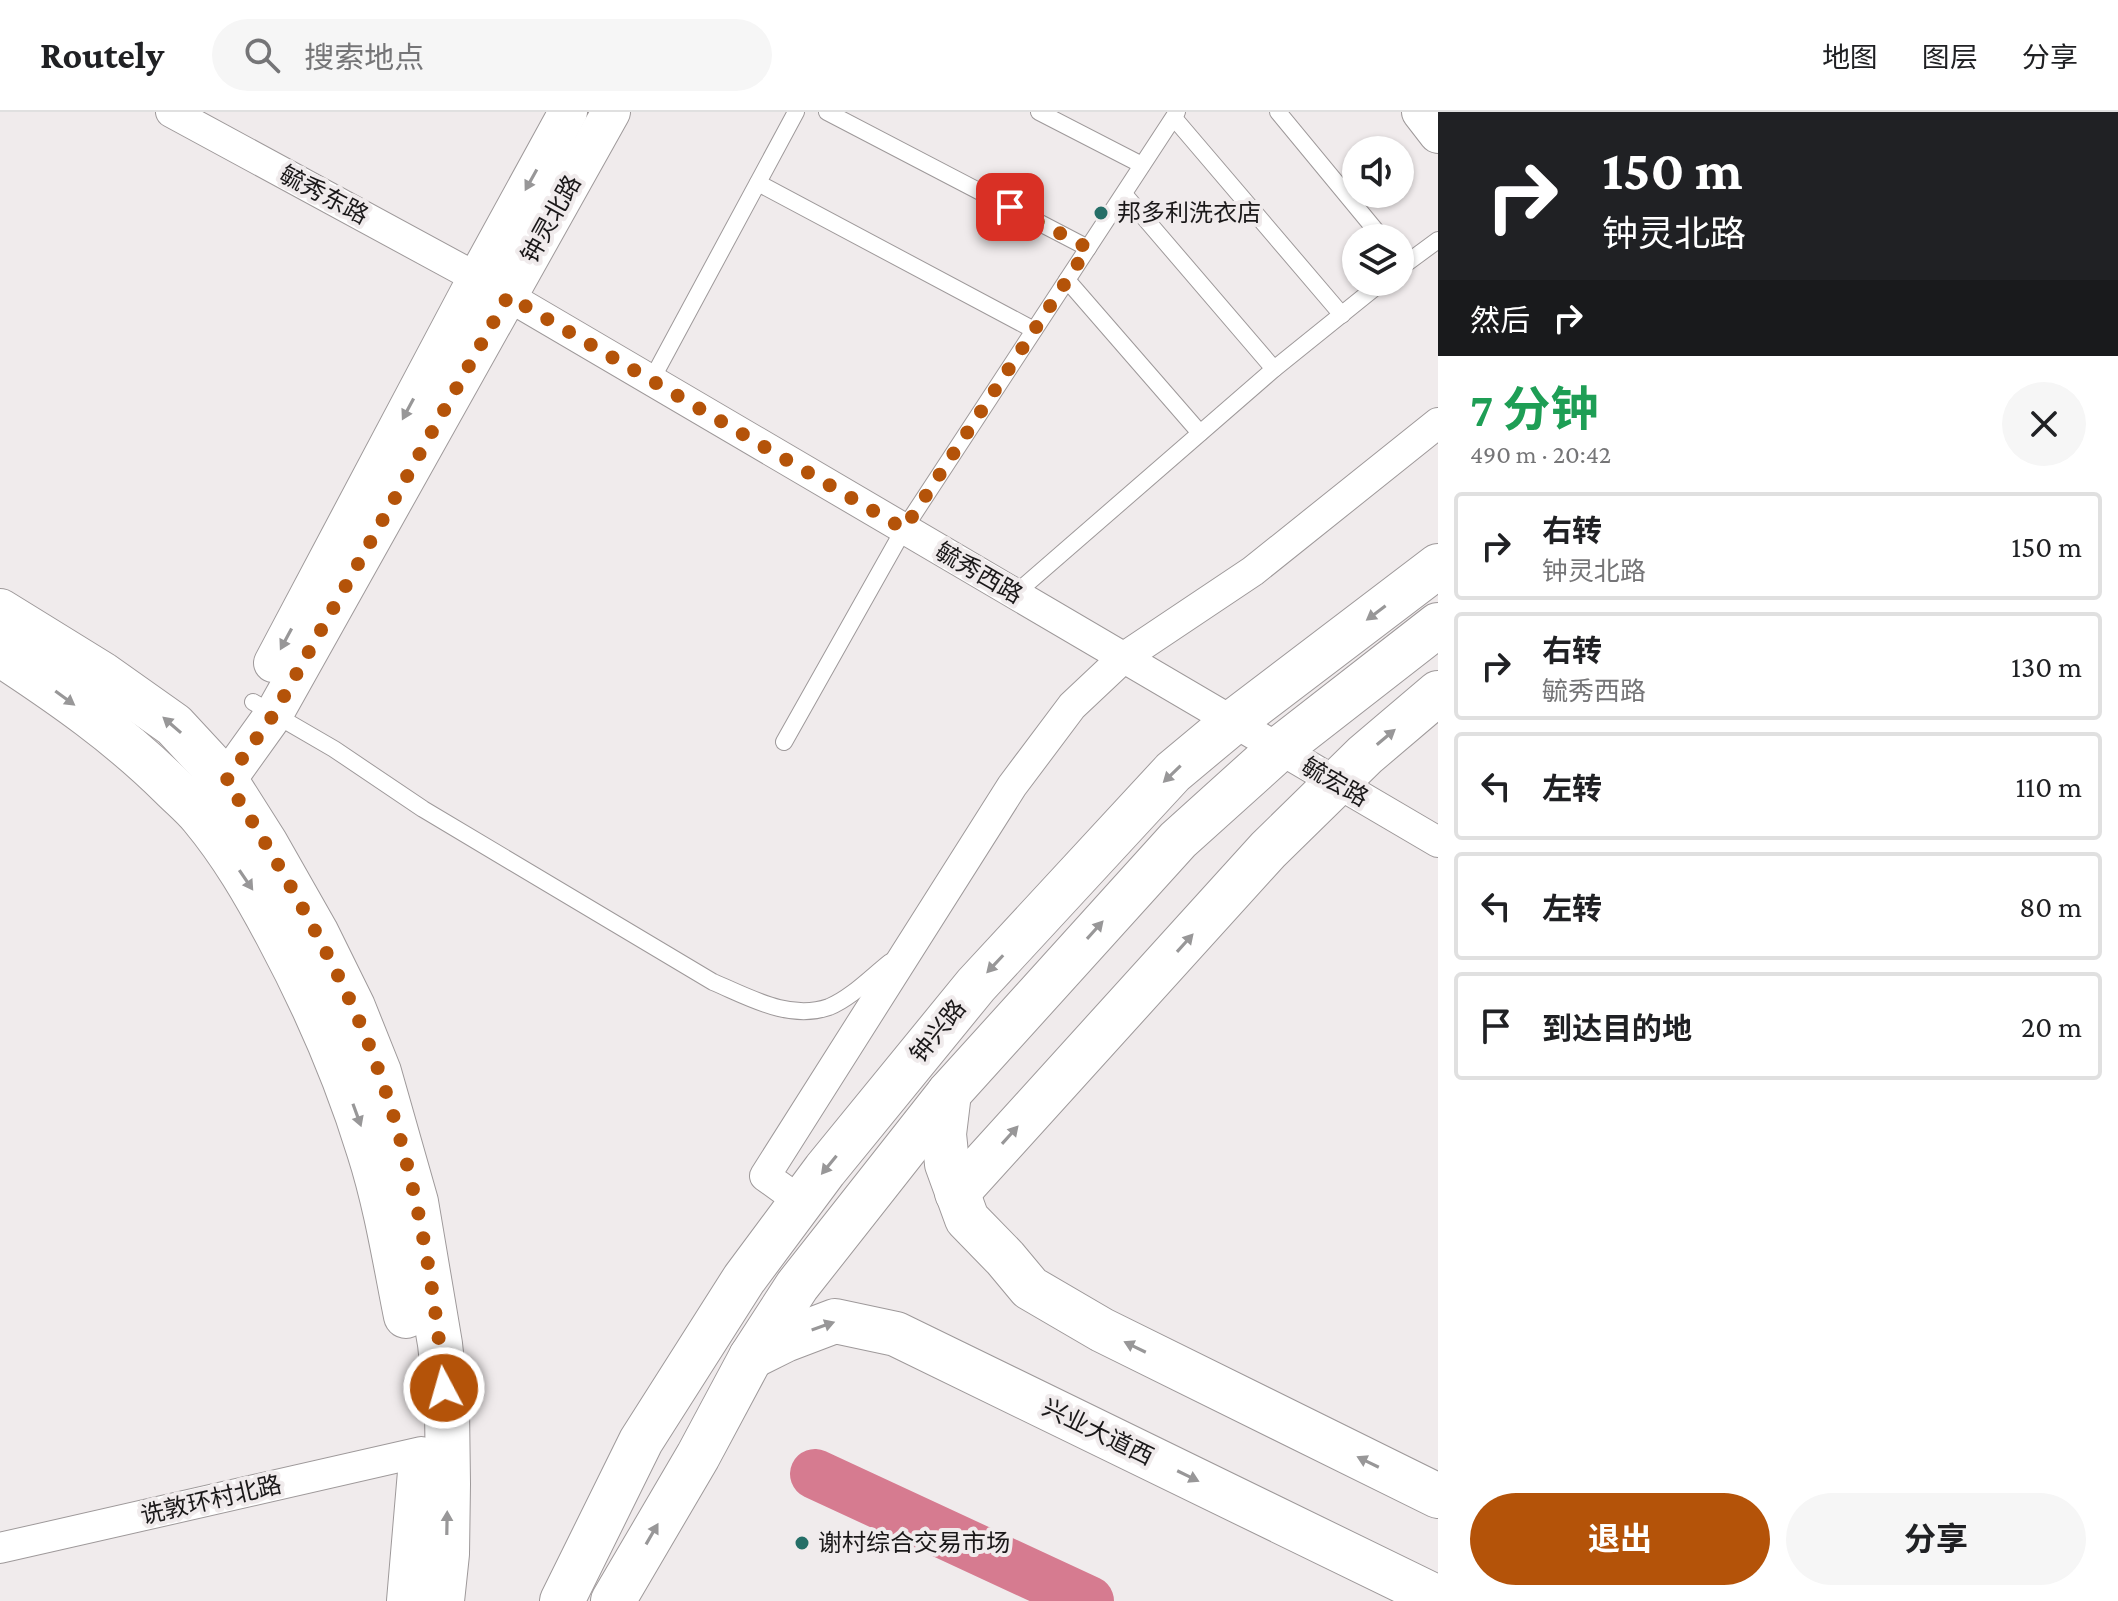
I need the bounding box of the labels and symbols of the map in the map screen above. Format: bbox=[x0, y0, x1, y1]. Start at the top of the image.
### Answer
street label: 毓秀东路 bbox=[276, 160, 373, 229]
one-way arrow bbox=[524, 169, 538, 192]
street label: 钟灵北路 bbox=[515, 170, 586, 267]
pin bbox=[976, 173, 1044, 241]
place label: 邦多利洗衣店 bbox=[1117, 199, 1261, 226]
marker: 邦多利洗衣店 bbox=[1092, 204, 1110, 222]
one-way arrow bbox=[401, 398, 414, 421]
street label: 毓秀西路 bbox=[931, 537, 1028, 608]
one-way arrow bbox=[1366, 605, 1386, 621]
one-way arrow bbox=[280, 628, 293, 651]
one-way arrow bbox=[54, 690, 75, 705]
one-way arrow bbox=[163, 717, 183, 734]
one-way arrow bbox=[1376, 729, 1396, 746]
street label: 毓宏路 bbox=[1297, 752, 1373, 811]
one-way arrow bbox=[1163, 764, 1182, 783]
one-way arrow bbox=[239, 869, 253, 891]
one-way arrow bbox=[1085, 921, 1103, 940]
one-way arrow bbox=[1175, 933, 1193, 952]
one-way arrow bbox=[986, 955, 1004, 974]
street label: 钟兴路 bbox=[904, 994, 971, 1067]
one-way arrow bbox=[351, 1103, 363, 1127]
one-way arrow bbox=[1000, 1126, 1018, 1145]
one-way arrow bbox=[821, 1155, 838, 1175]
one-way arrow bbox=[811, 1320, 835, 1332]
one-way arrow bbox=[1123, 1340, 1146, 1353]
position arrow bbox=[402, 1346, 486, 1430]
street label: 兴业大道西 bbox=[1038, 1393, 1158, 1470]
one-way arrow bbox=[1357, 1455, 1380, 1469]
one-way arrow bbox=[1177, 1469, 1200, 1482]
street label: 诜敦环村北路 bbox=[138, 1470, 284, 1529]
one-way arrow bbox=[441, 1510, 453, 1535]
one-way arrow bbox=[645, 1523, 659, 1545]
place label: 谢村综合交易市场 bbox=[818, 1529, 1010, 1556]
marker: 谢村综合交易市场 bbox=[793, 1534, 811, 1552]

